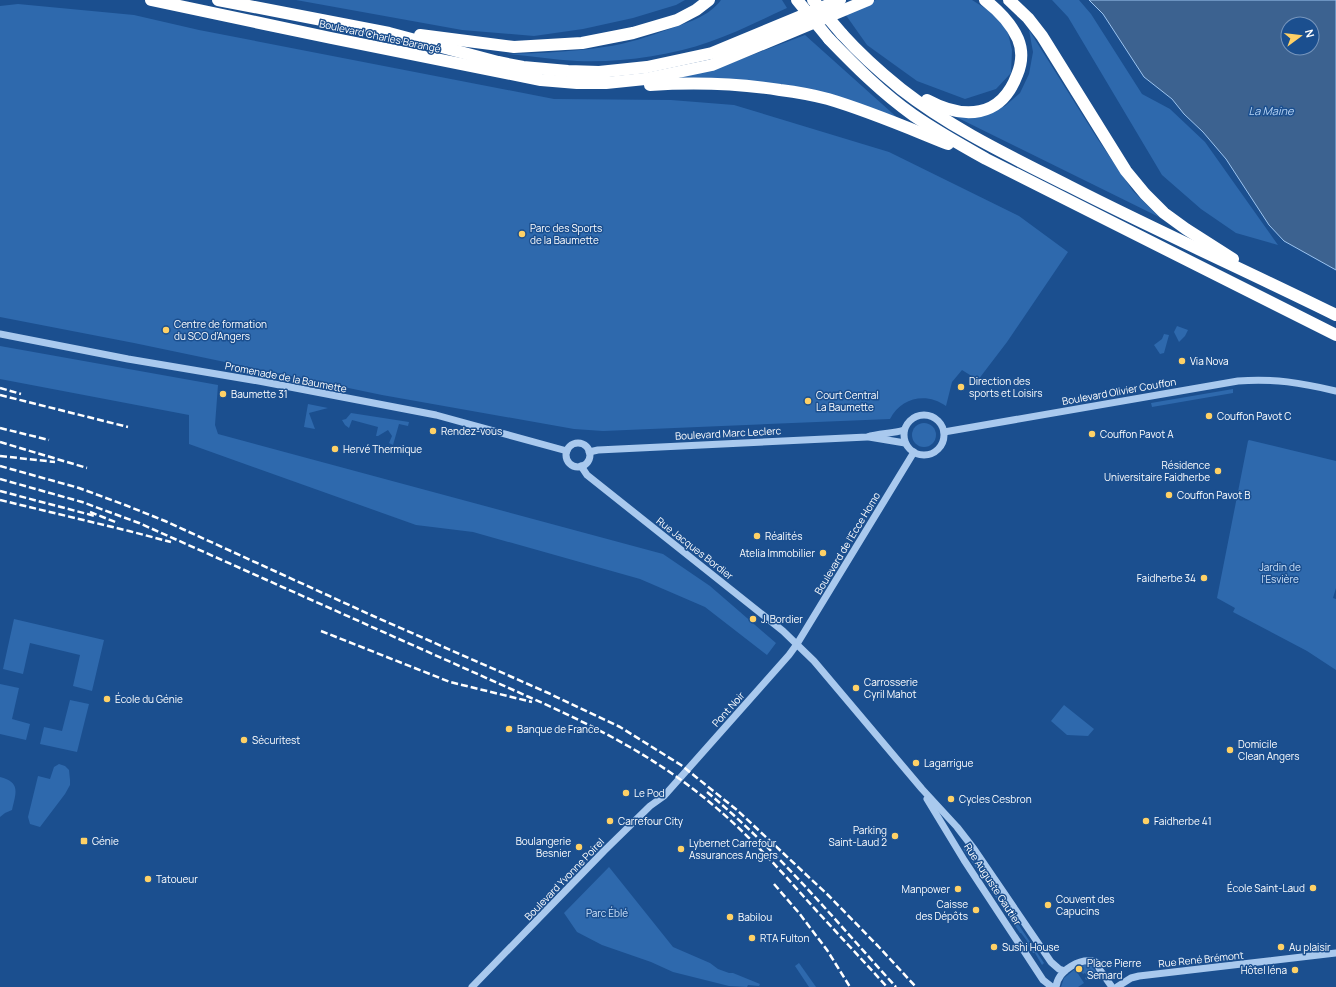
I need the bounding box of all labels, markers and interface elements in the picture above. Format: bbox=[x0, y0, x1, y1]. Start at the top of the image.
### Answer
street label: Boulevard Charles Barangé bbox=[318, 16, 442, 56]
north arrow bbox=[1280, 16, 1320, 56]
text: N bbox=[1302, 28, 1318, 39]
water label: La Maine bbox=[1249, 103, 1294, 118]
place label: Parc des Sports de la Baumette bbox=[530, 221, 602, 247]
marker: Parc des Sports de la Baumette bbox=[517, 229, 527, 239]
place label: Centre de formation du SCO d’Angers bbox=[174, 317, 267, 343]
marker: Centre de formation du SCO d’Angers bbox=[161, 325, 171, 335]
place label: Via Nova bbox=[1190, 354, 1229, 368]
marker: Via Nova bbox=[1177, 356, 1187, 366]
street label: Promenade de la Baumette bbox=[224, 358, 348, 396]
place label: Direction des sports et Loisirs bbox=[969, 374, 1042, 400]
street label: Boulevard Olivier Couffon bbox=[1061, 374, 1177, 408]
marker: Direction des sports et Loisirs bbox=[956, 382, 966, 392]
place label: Baumette 31 bbox=[231, 387, 288, 401]
place label: Court Central La Baumette bbox=[816, 388, 879, 414]
marker: Baumette 31 bbox=[218, 389, 228, 399]
marker: Court Central La Baumette bbox=[803, 396, 813, 406]
place label: Couffon Pavot C bbox=[1217, 409, 1291, 423]
marker: Couffon Pavot C bbox=[1204, 411, 1214, 421]
street label: Boulevard Marc Leclerc bbox=[675, 423, 782, 443]
place label: Rendez-vous bbox=[441, 424, 502, 438]
marker: Rendez-vous bbox=[428, 426, 438, 436]
place label: Couffon Pavot A bbox=[1100, 427, 1174, 441]
marker: Couffon Pavot A bbox=[1087, 429, 1097, 439]
place label: Hervé Thermique bbox=[343, 442, 422, 456]
marker: Hervé Thermique bbox=[330, 444, 340, 454]
place label: Résidence Universitaire Faidherbe bbox=[1104, 458, 1210, 484]
marker: Résidence Universitaire Faidherbe bbox=[1213, 466, 1223, 476]
place label: Couffon Pavot B bbox=[1177, 488, 1250, 502]
street label: Boulevard de l'Ecce Homo bbox=[811, 489, 883, 597]
marker: Couffon Pavot B bbox=[1164, 490, 1174, 500]
street label: Rue Jacques Bordier bbox=[654, 514, 737, 583]
place label: Réalités bbox=[765, 529, 802, 543]
marker: Réalités bbox=[752, 531, 762, 541]
place label: Atelia Immobilier bbox=[739, 546, 815, 560]
marker: Atelia Immobilier bbox=[818, 548, 828, 558]
park label: Jardin de l'Esvière bbox=[1259, 560, 1301, 586]
place label: Faidherbe 34 bbox=[1137, 571, 1196, 585]
marker: Faidherbe 34 bbox=[1199, 573, 1209, 583]
place label: J. Bordier bbox=[761, 612, 803, 626]
marker: J. Bordier bbox=[748, 614, 758, 624]
place label: Carrosserie Cyril Mahot bbox=[864, 675, 918, 701]
marker: Carrosserie Cyril Mahot bbox=[851, 683, 861, 693]
street label: Pont Noir bbox=[709, 688, 748, 730]
place label: École du Génie bbox=[115, 692, 183, 706]
marker: École du Génie bbox=[102, 694, 112, 704]
place label: Banque de France bbox=[517, 722, 599, 736]
marker: Banque de France bbox=[504, 724, 514, 734]
place label: Sécuritest bbox=[252, 733, 300, 747]
marker: Sécuritest bbox=[239, 735, 249, 745]
place label: Domicile Clean Angers bbox=[1238, 737, 1299, 763]
marker: Domicile Clean Angers bbox=[1225, 745, 1235, 755]
place label: Lagarrigue bbox=[924, 756, 974, 770]
marker: Lagarrigue bbox=[911, 758, 921, 768]
place label: Le Pod bbox=[634, 786, 665, 800]
marker: Le Pod bbox=[621, 788, 631, 798]
place label: Cycles Cesbron bbox=[959, 792, 1032, 806]
marker: Cycles Cesbron bbox=[946, 794, 956, 804]
place label: Carrefour City bbox=[618, 814, 684, 828]
place label: Faidherbe 41 bbox=[1154, 814, 1212, 828]
marker: Carrefour City bbox=[605, 816, 615, 826]
marker: Faidherbe 41 bbox=[1141, 816, 1151, 826]
place label: Parking Saint-Laud 2 bbox=[829, 823, 887, 849]
marker: Parking Saint-Laud 2 bbox=[890, 831, 900, 841]
place label: Génie bbox=[92, 834, 119, 848]
place label: Boulangerie Besnier bbox=[516, 834, 571, 860]
street label: Boulevard Yvonne Poirel bbox=[521, 835, 607, 923]
marker: Génie bbox=[79, 836, 89, 846]
place label: Lybernet Carrefour Assurances Angers bbox=[689, 836, 778, 862]
street label: Rue Auguste Gautier bbox=[961, 840, 1025, 928]
marker: Boulangerie Besnier bbox=[574, 842, 584, 852]
marker: Lybernet Carrefour Assurances Angers bbox=[676, 844, 686, 854]
place label: Tatoueur bbox=[156, 872, 198, 886]
marker: Tatoueur bbox=[143, 874, 153, 884]
place label: École Saint-Laud bbox=[1227, 881, 1305, 895]
place label: Manpower bbox=[902, 882, 950, 896]
marker: École Saint-Laud bbox=[1308, 883, 1318, 893]
marker: Manpower bbox=[953, 884, 963, 894]
place label: Couvent des Capucins bbox=[1056, 892, 1115, 918]
place label: Caisse des Dépôts bbox=[915, 897, 968, 923]
marker: Couvent des Capucins bbox=[1043, 900, 1053, 910]
marker: Caisse des Dépôts bbox=[971, 905, 981, 915]
park label: Parc Éblé bbox=[586, 906, 628, 920]
place label: Babilou bbox=[738, 910, 772, 924]
marker: Babilou bbox=[725, 912, 735, 922]
place label: RTA Fulton bbox=[760, 931, 809, 945]
marker: RTA Fulton bbox=[747, 933, 757, 943]
place label: Sushi House bbox=[1002, 940, 1060, 954]
place label: Au plaisir bbox=[1289, 940, 1331, 954]
marker: Sushi House bbox=[989, 942, 999, 952]
marker: Au plaisir bbox=[1276, 942, 1286, 952]
street label: Rue René Brémont bbox=[1158, 948, 1244, 970]
place label: Place Pierre Semard bbox=[1087, 956, 1141, 982]
place label: Hôtel Iéna bbox=[1241, 963, 1287, 977]
marker: Place Pierre Semard bbox=[1074, 964, 1084, 974]
marker: Hôtel Iéna bbox=[1290, 965, 1300, 975]

